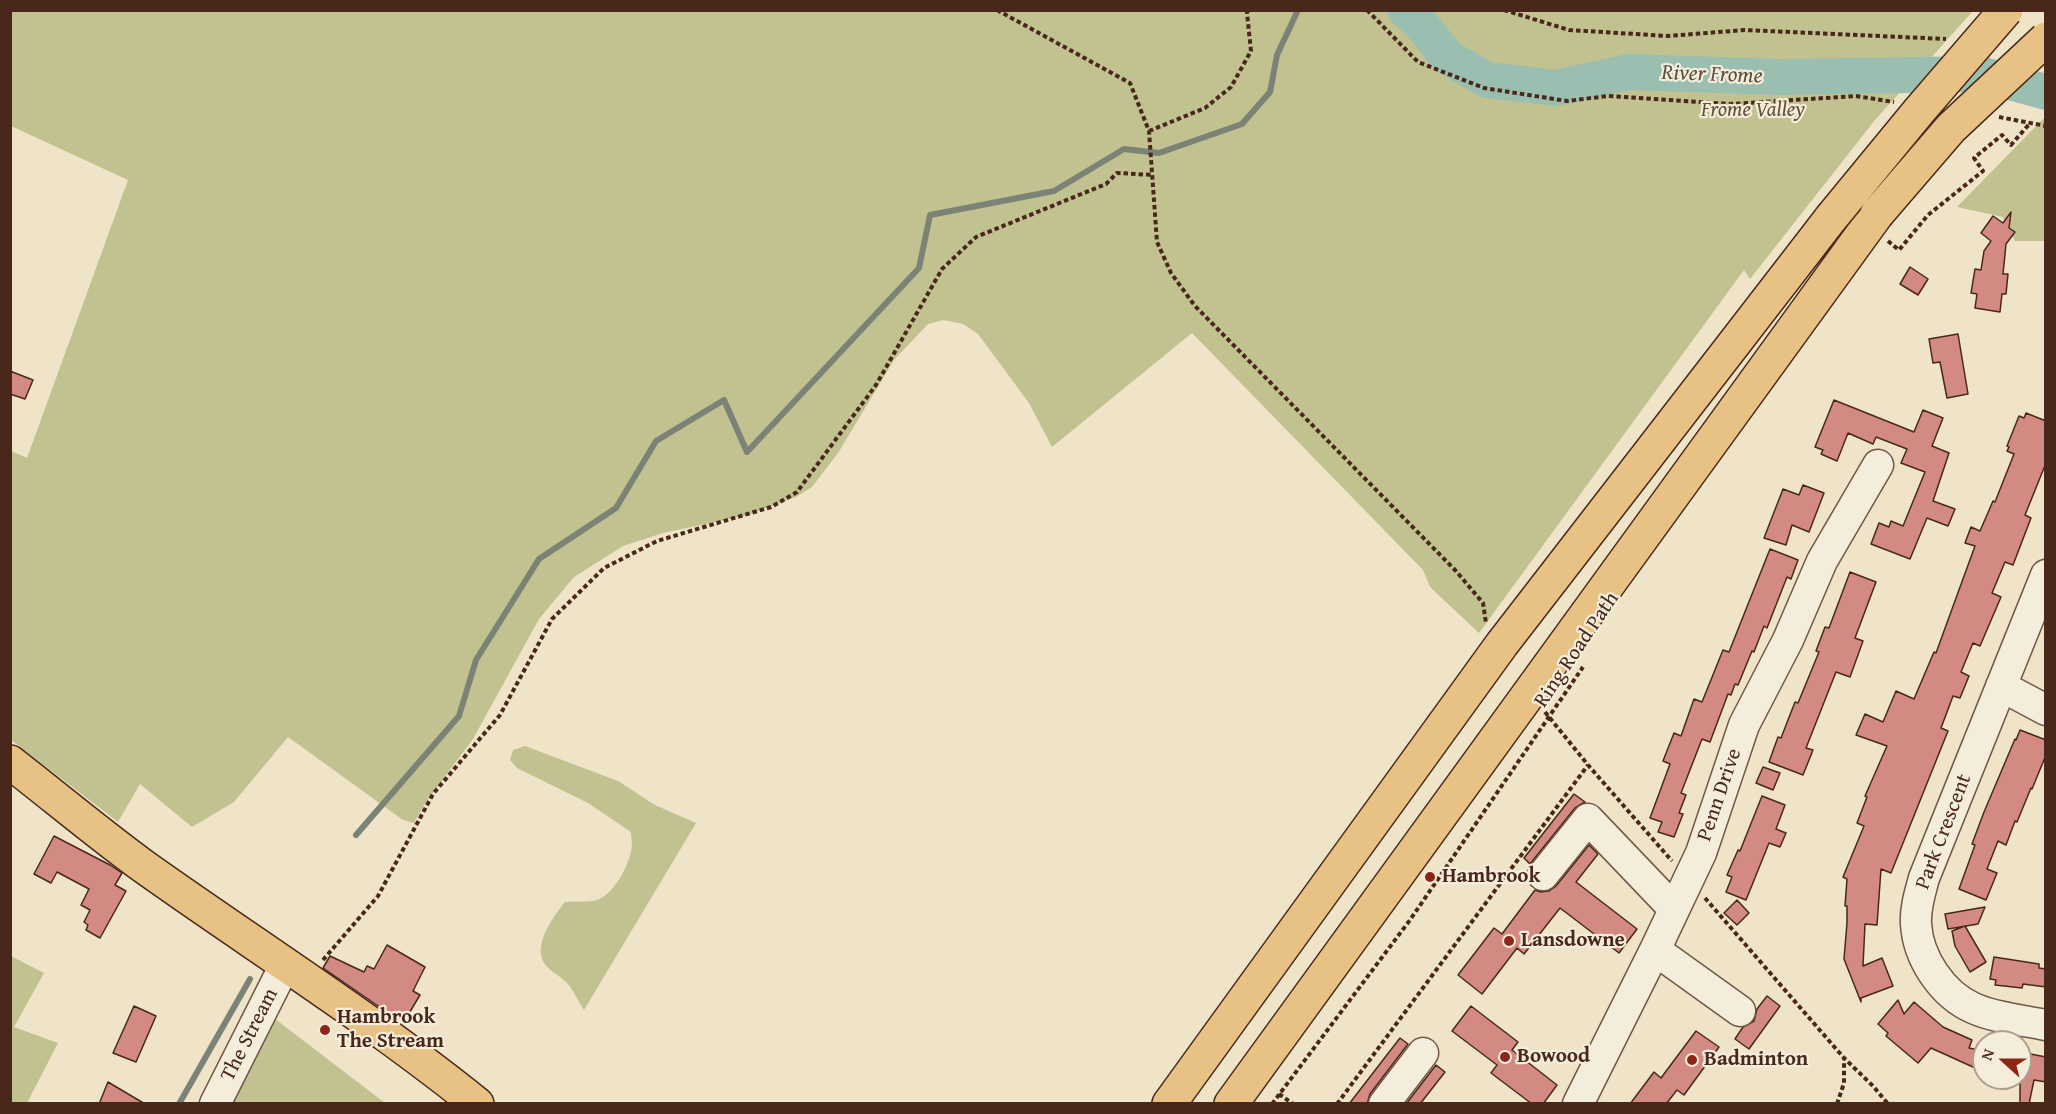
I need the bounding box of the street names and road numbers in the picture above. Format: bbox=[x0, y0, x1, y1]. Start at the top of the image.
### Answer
street label: Ring Road Path bbox=[1529, 587, 1625, 713]
street label: Penn Drive bbox=[1692, 745, 1748, 845]
street label: Park Crescent bbox=[1910, 771, 1978, 893]
street label: The Stream bbox=[216, 984, 284, 1086]

